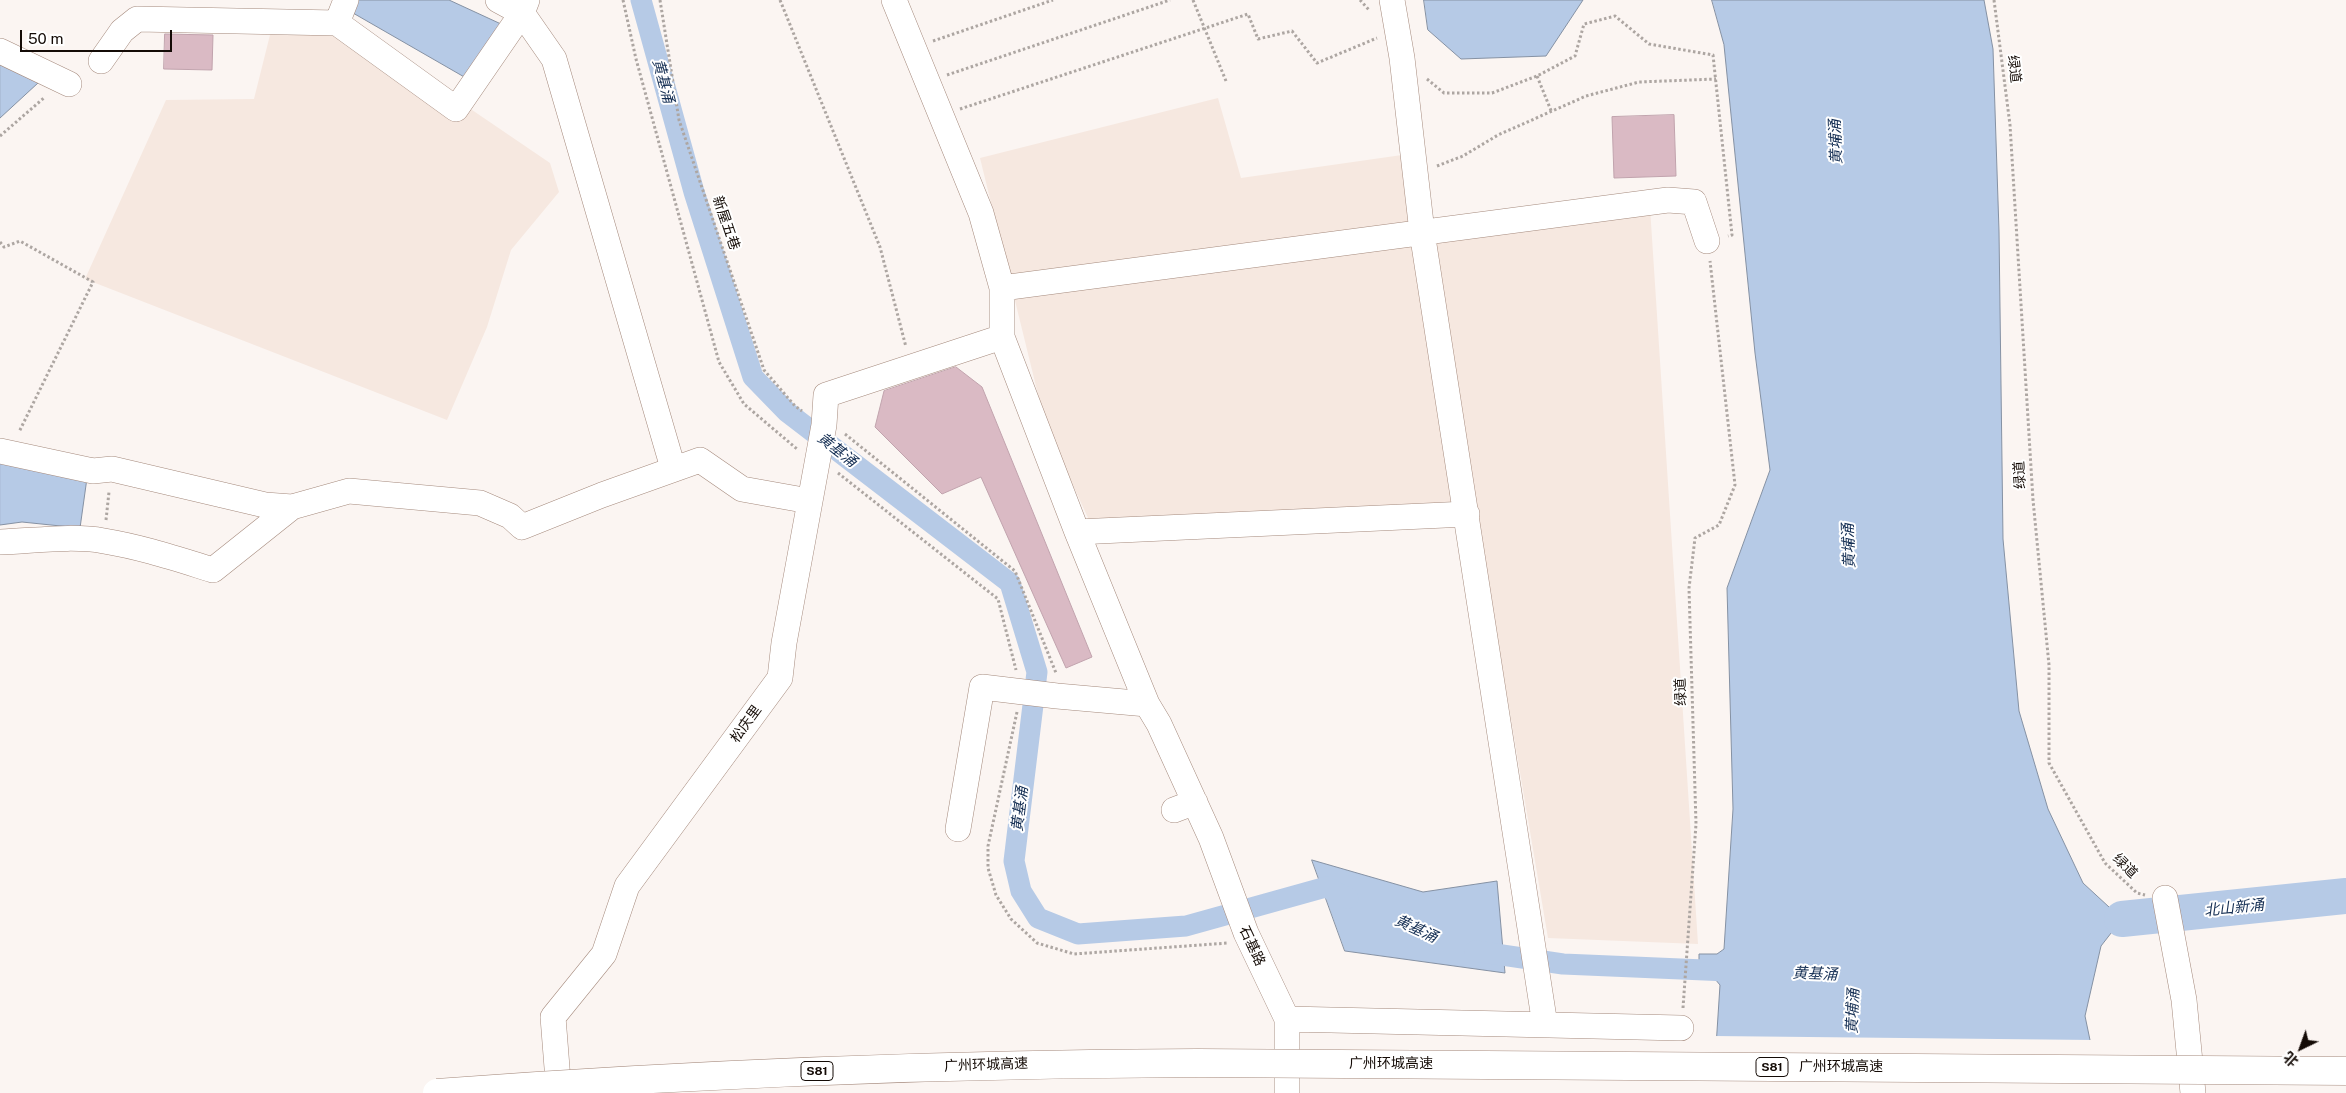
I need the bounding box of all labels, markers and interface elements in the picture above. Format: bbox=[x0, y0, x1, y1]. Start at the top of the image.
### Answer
scale bar bbox=[22, 20, 175, 52]
text: 50 m bbox=[28, 30, 63, 47]
street label: 绿道 bbox=[2004, 54, 2024, 84]
water label: 黄基涌 bbox=[648, 57, 678, 105]
water label: 黄埔涌 bbox=[1826, 119, 1846, 165]
street label: 新屋五巷 bbox=[709, 194, 743, 252]
water label: 黄基涌 bbox=[814, 429, 860, 471]
street label: 绿道 bbox=[2011, 461, 2029, 489]
water label: 黄埔涌 bbox=[1839, 523, 1859, 569]
street label: 绿道 bbox=[1672, 678, 1690, 706]
street label: 松庆里 bbox=[727, 702, 765, 746]
water label: 黄基涌 bbox=[1008, 786, 1032, 832]
street label: 绿道 bbox=[2109, 850, 2141, 882]
water label: 北山新涌 bbox=[2203, 896, 2265, 920]
water label: 黄基涌 bbox=[1392, 911, 1440, 947]
street label: 石基路 bbox=[1236, 923, 1268, 969]
water label: 黄基涌 bbox=[1792, 964, 1838, 984]
water label: 黄埔涌 bbox=[1843, 988, 1863, 1034]
north arrow bbox=[2276, 1023, 2326, 1073]
text: 北 bbox=[2280, 1049, 2302, 1070]
street label: 广州环城高速 bbox=[944, 1055, 1028, 1075]
street label: 广州环城高速 bbox=[1349, 1056, 1433, 1072]
road number: S81 bbox=[1756, 1058, 1788, 1076]
street label: 广州环城高速 bbox=[1799, 1059, 1883, 1075]
road number: S81 bbox=[801, 1062, 833, 1080]

